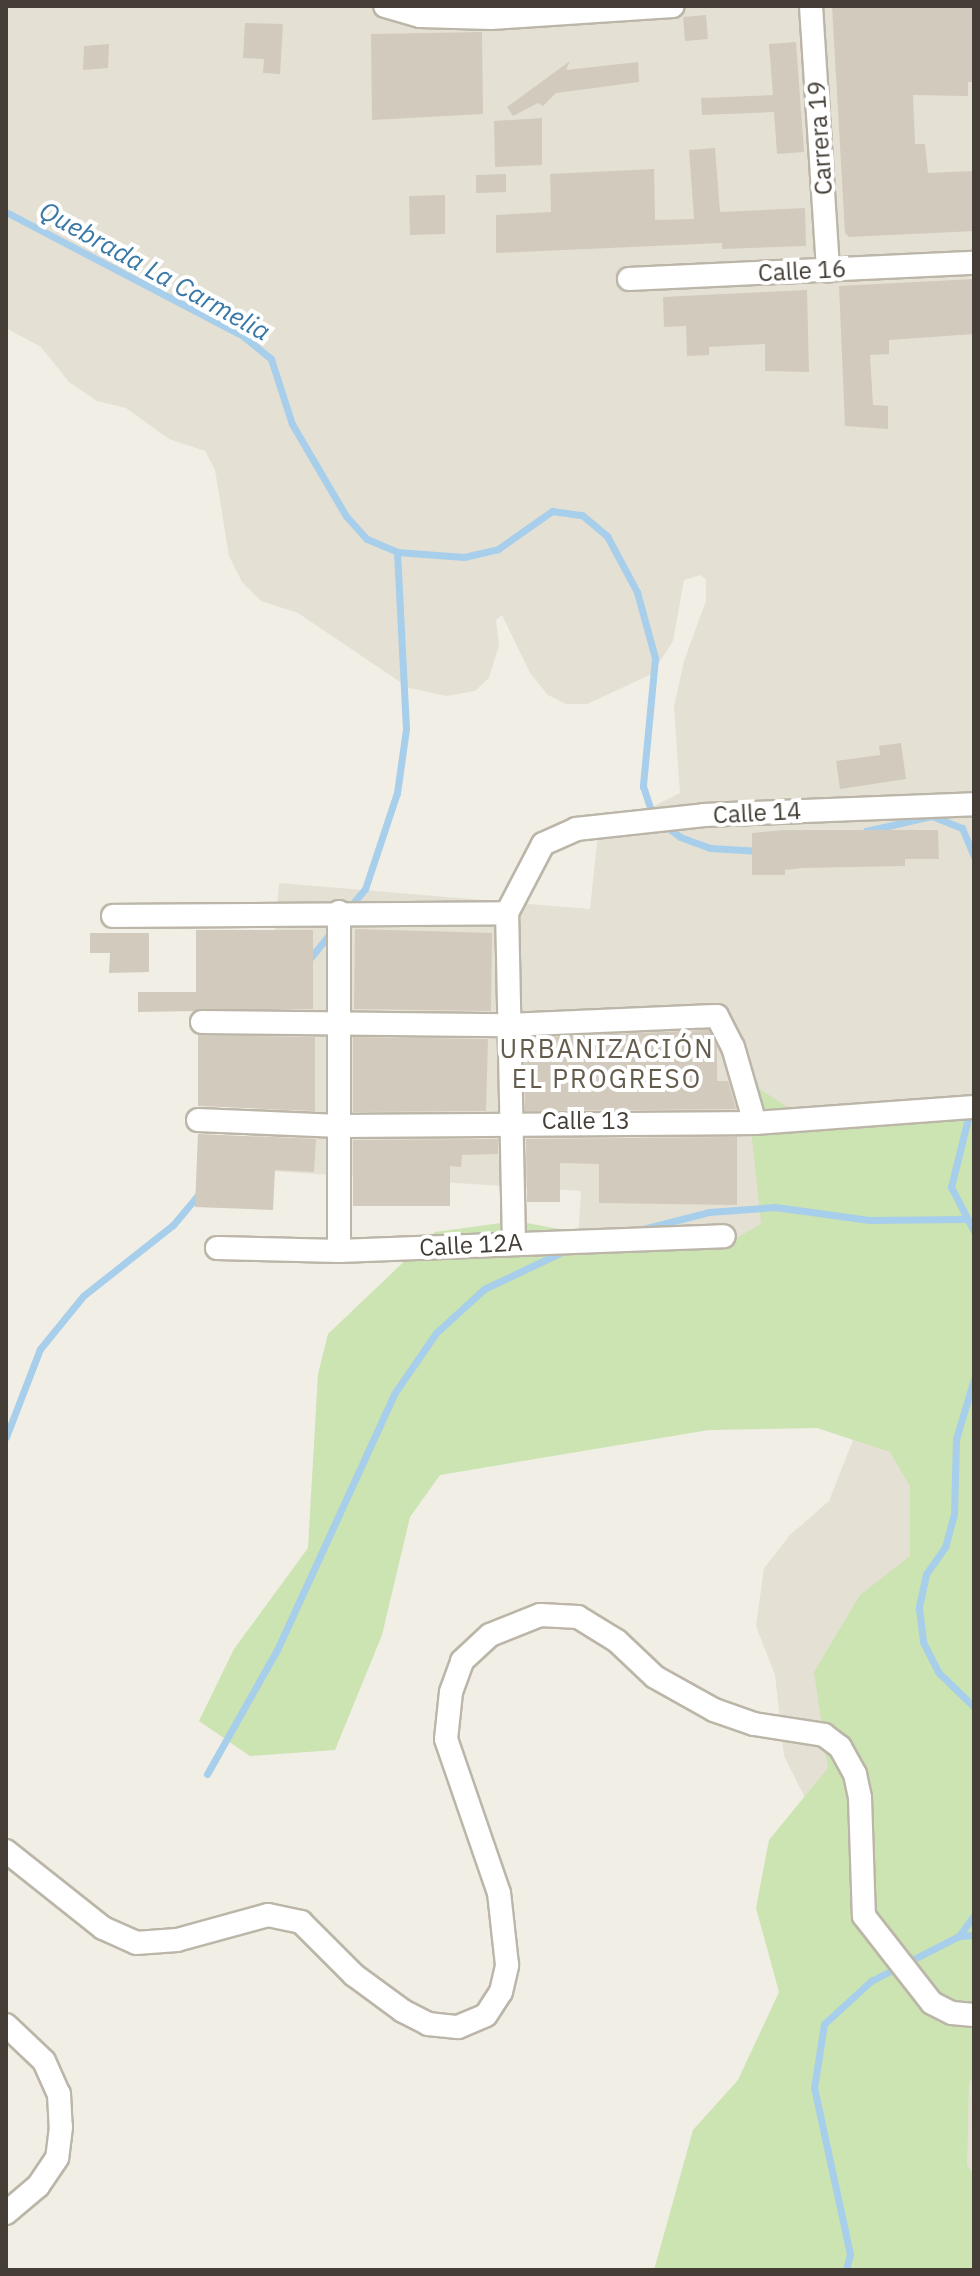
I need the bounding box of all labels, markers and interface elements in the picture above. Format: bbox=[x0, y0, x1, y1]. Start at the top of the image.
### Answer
street label: Carrera 19 bbox=[802, 80, 838, 196]
water label: Quebrada La Carmelia bbox=[34, 195, 276, 347]
street label: Calle 16 bbox=[757, 254, 847, 288]
street label: Calle 14 bbox=[712, 796, 802, 830]
district label: URBANIZACIÓN EL PROGRESO bbox=[499, 1033, 715, 1094]
street label: Calle 13 bbox=[542, 1107, 630, 1135]
street label: Calle 12A bbox=[418, 1228, 524, 1262]

